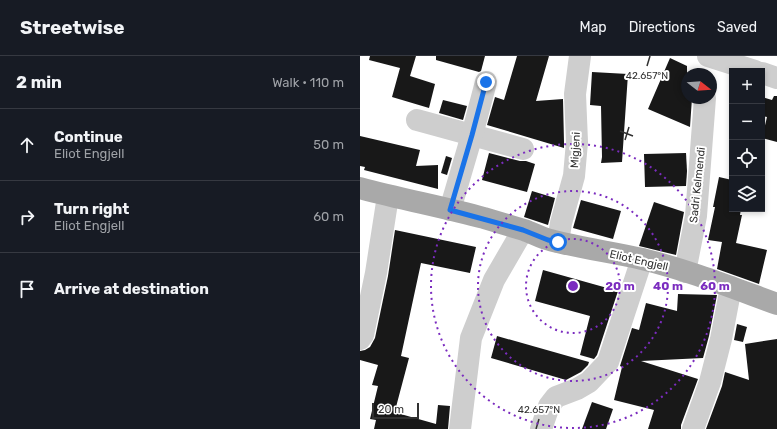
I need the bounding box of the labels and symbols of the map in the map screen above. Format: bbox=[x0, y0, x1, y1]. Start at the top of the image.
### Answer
north arrow bbox=[681, 68, 717, 104]
text: 42.657°N bbox=[626, 70, 668, 82]
route end bbox=[477, 73, 495, 91]
street label: Migjeni bbox=[568, 132, 583, 168]
street label: Sadri Kelmendi bbox=[687, 147, 708, 223]
route start bbox=[549, 233, 567, 251]
street label: Eliot Engjell bbox=[608, 247, 669, 274]
centre of rings bbox=[566, 279, 580, 293]
text: 20 m bbox=[605, 279, 635, 293]
text: 40 m bbox=[653, 279, 683, 293]
text: 60 m bbox=[700, 279, 730, 293]
scale bar bbox=[372, 401, 419, 420]
text: 42.657°N bbox=[518, 404, 560, 416]

